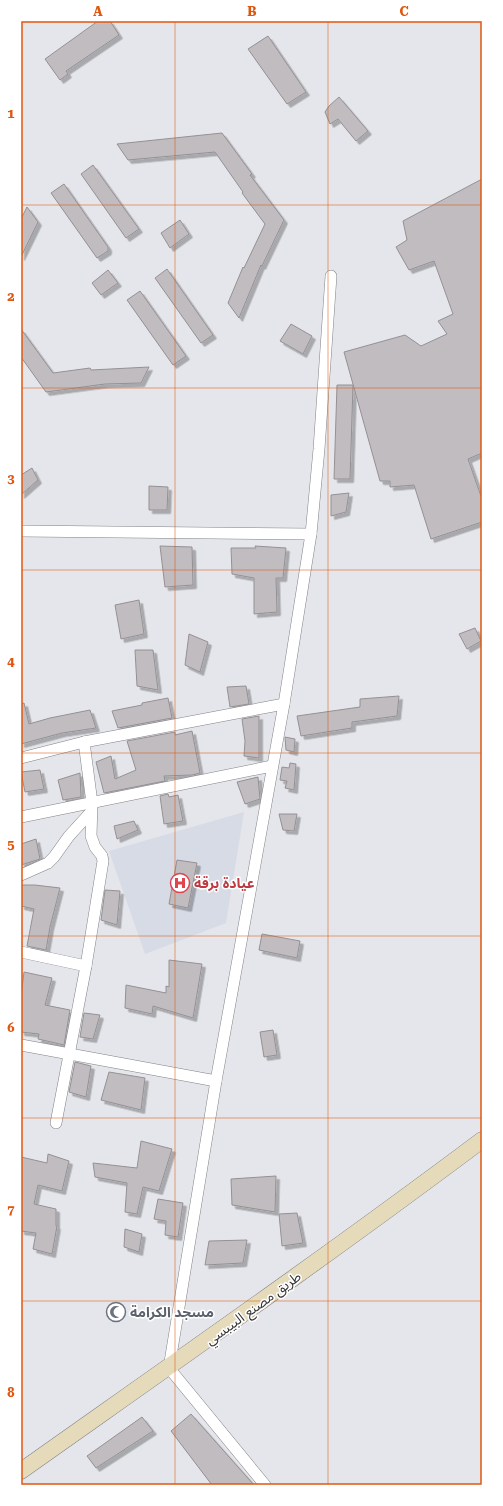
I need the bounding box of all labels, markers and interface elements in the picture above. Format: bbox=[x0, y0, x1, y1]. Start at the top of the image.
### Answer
text: A bbox=[93, 4, 103, 19]
text: B bbox=[247, 4, 257, 19]
text: C bbox=[399, 4, 409, 19]
text: 1 bbox=[7, 106, 15, 121]
text: 2 bbox=[7, 289, 15, 304]
text: 3 bbox=[7, 471, 15, 486]
text: 4 bbox=[7, 654, 15, 669]
text: 5 bbox=[7, 837, 15, 852]
hospital icon: عيادة برقة bbox=[169, 872, 191, 894]
place label: عيادة برقة bbox=[194, 875, 255, 892]
text: 6 bbox=[7, 1020, 15, 1035]
text: 7 bbox=[7, 1202, 15, 1217]
street label: طريق مصنع البيبسي bbox=[202, 1268, 306, 1351]
mosque icon: مسجد الكرامة bbox=[105, 1301, 127, 1323]
place label: مسجد الكرامة bbox=[130, 1304, 214, 1321]
text: 8 bbox=[7, 1385, 15, 1400]

